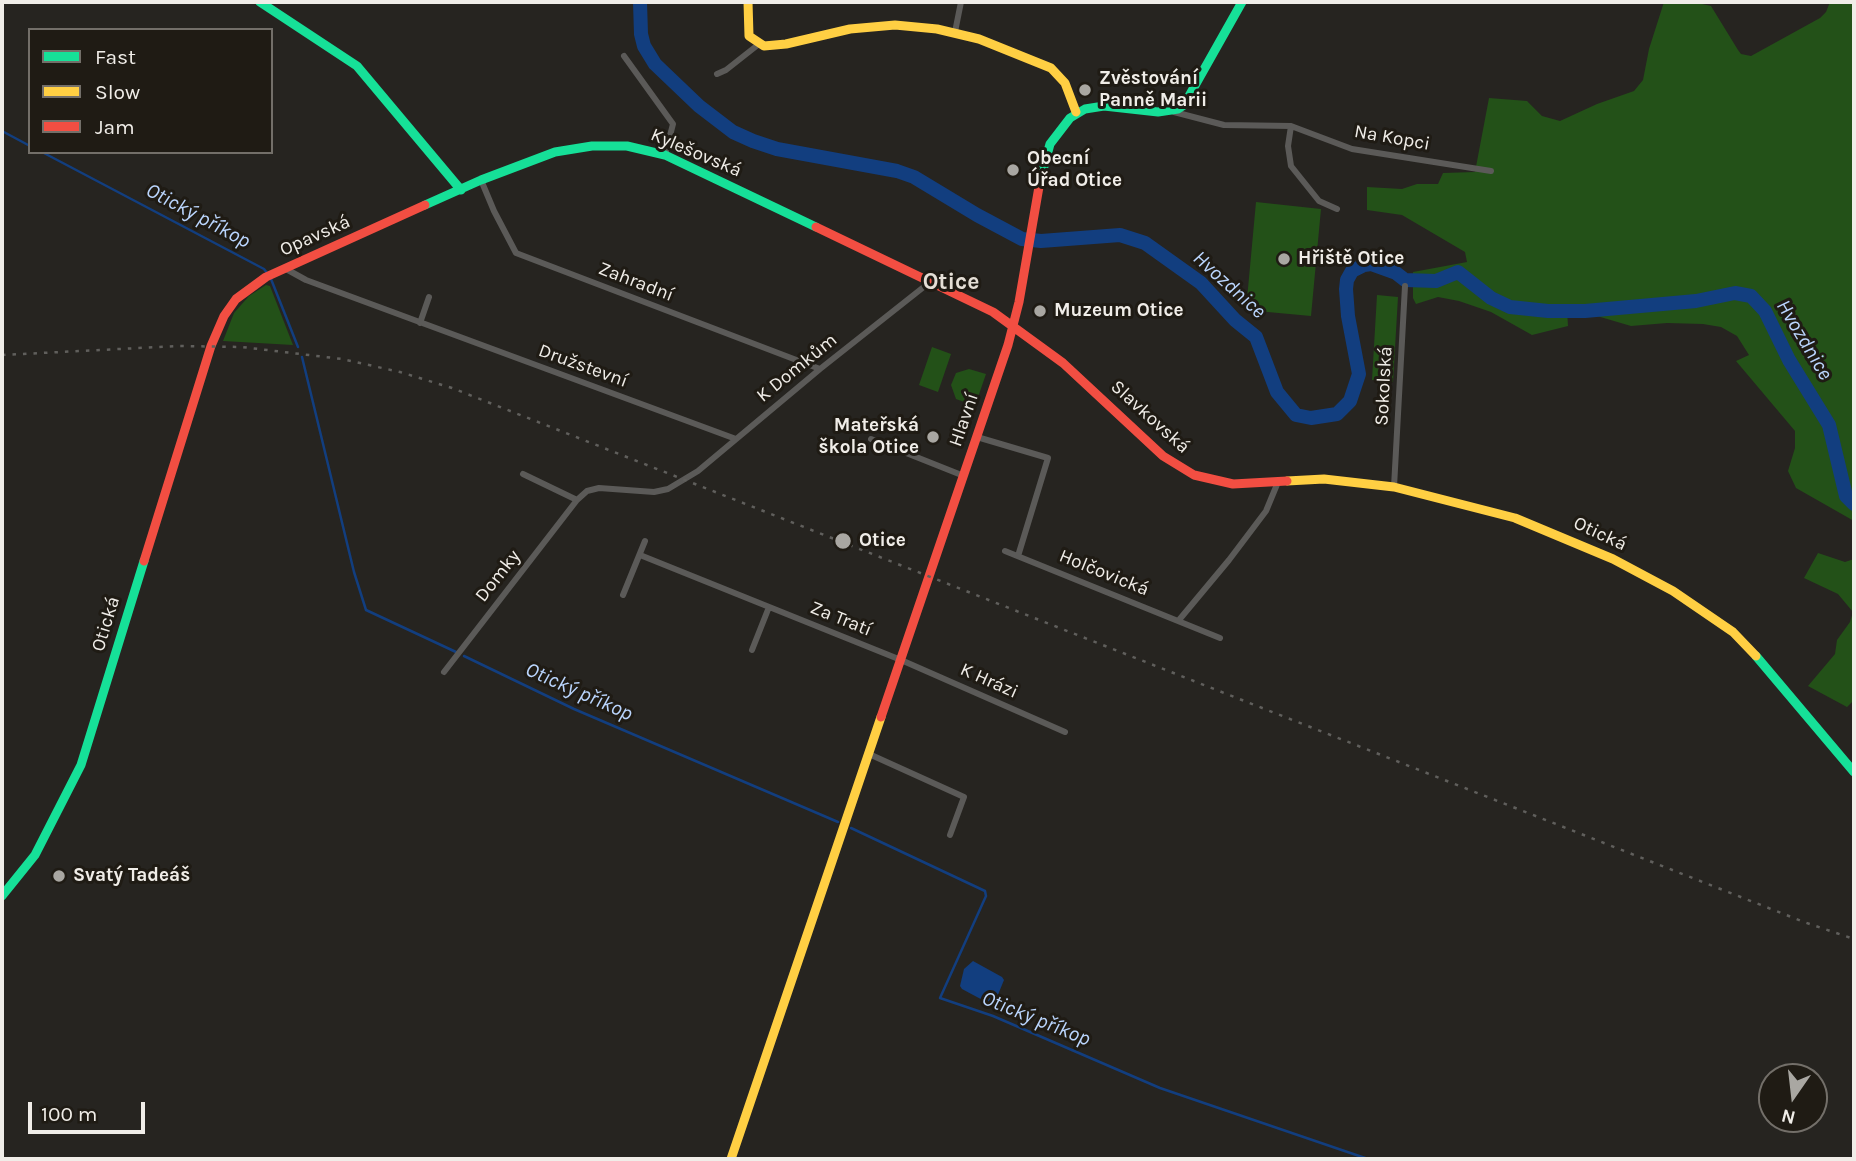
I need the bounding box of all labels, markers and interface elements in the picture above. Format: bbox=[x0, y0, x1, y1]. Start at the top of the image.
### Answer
legend bbox=[28, 28, 273, 154]
text: Fast bbox=[95, 45, 136, 69]
place label: Zvěstování Panně Marii bbox=[1099, 68, 1207, 112]
text: Slow bbox=[95, 80, 140, 104]
marker: Zvěstování Panně Marii bbox=[1077, 82, 1093, 98]
text: Jam bbox=[95, 115, 135, 139]
street label: Na Kopci bbox=[1352, 120, 1432, 156]
street label: Kylešovská bbox=[647, 124, 745, 182]
place label: Obecní Úřad Otice bbox=[1027, 148, 1122, 192]
marker: Obecní Úřad Otice bbox=[1005, 162, 1021, 178]
water label: Otický příkop bbox=[141, 178, 255, 254]
street label: Opavská bbox=[276, 210, 354, 262]
water label: Hvozdnice bbox=[1187, 246, 1271, 324]
place label: Hřiště Otice bbox=[1298, 248, 1404, 270]
marker: Hřiště Otice bbox=[1276, 251, 1292, 267]
street label: Zahradní bbox=[595, 257, 677, 307]
district label: Otice bbox=[923, 268, 979, 296]
water label: Hvozdnice bbox=[1770, 295, 1838, 385]
place label: Muzeum Otice bbox=[1054, 300, 1184, 322]
marker: Muzeum Otice bbox=[1032, 303, 1048, 319]
street label: K Domkům bbox=[752, 329, 842, 407]
street label: Družstevní bbox=[535, 339, 631, 393]
street label: Sokolská bbox=[1371, 346, 1397, 426]
street label: Slavkovská bbox=[1106, 376, 1194, 458]
street label: Hlavní bbox=[944, 390, 984, 450]
place label: Mateřská škola Otice bbox=[818, 415, 919, 459]
marker: Mateřská škola Otice bbox=[925, 429, 941, 445]
street label: Otická bbox=[1570, 512, 1630, 556]
place label: Otice bbox=[859, 530, 906, 552]
marker: Otice bbox=[833, 531, 853, 551]
street label: Domky bbox=[471, 545, 525, 607]
street label: Holčovická bbox=[1056, 545, 1152, 601]
street label: Otická bbox=[87, 594, 125, 654]
street label: Za Tratí bbox=[807, 596, 875, 642]
water label: Otický příkop bbox=[521, 657, 637, 727]
street label: K Hrázi bbox=[957, 658, 1021, 704]
place label: Svatý Tadeáš bbox=[73, 865, 190, 887]
marker: Svatý Tadeáš bbox=[51, 868, 67, 884]
water label: Otický příkop bbox=[978, 986, 1094, 1052]
north arrow bbox=[1758, 1063, 1828, 1133]
scale bar bbox=[32, 1088, 149, 1132]
text: 100 m bbox=[41, 1102, 98, 1126]
text: N bbox=[1779, 1104, 1798, 1129]

